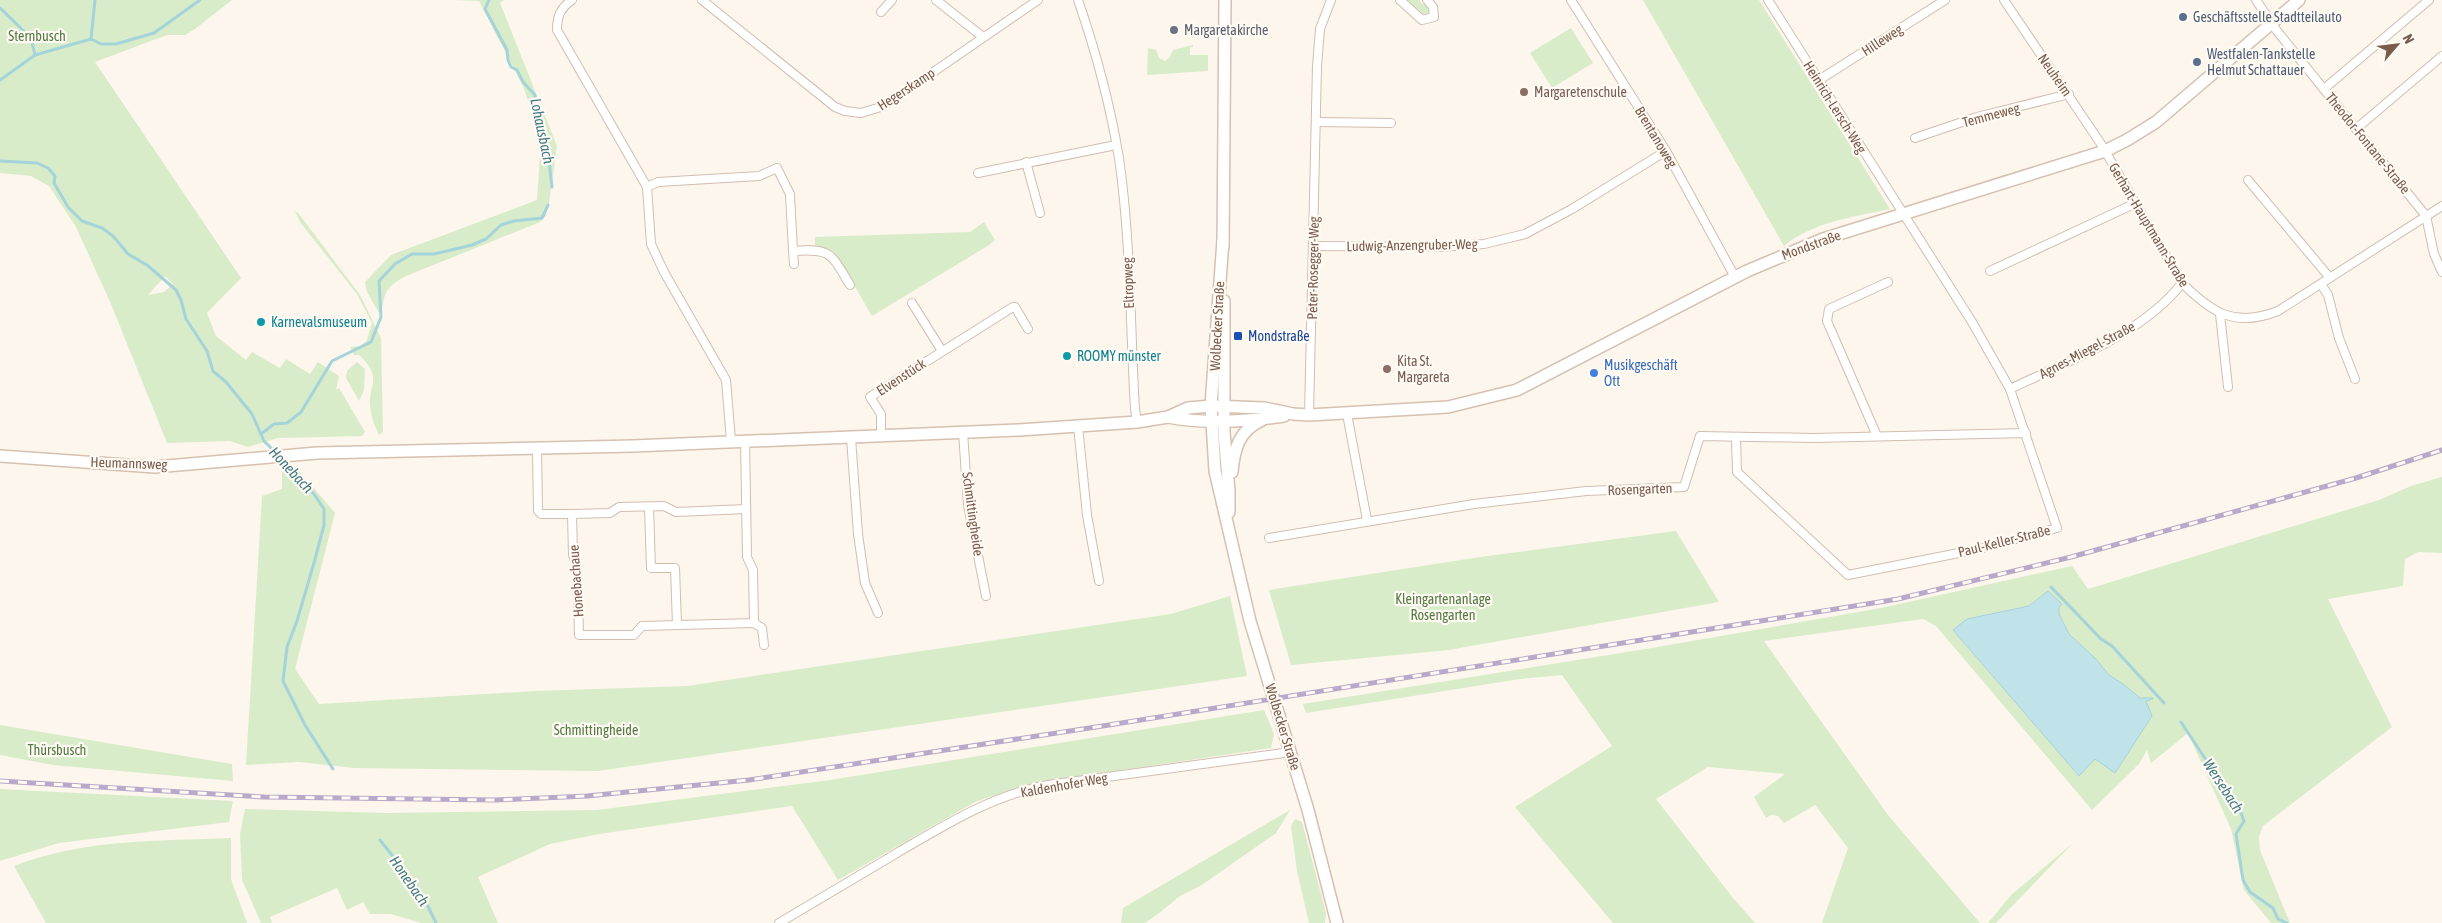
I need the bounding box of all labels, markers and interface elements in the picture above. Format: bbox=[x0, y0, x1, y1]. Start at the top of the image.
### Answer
place label: Geschäftsstelle Stadtteilauto bbox=[2193, 9, 2342, 25]
marker: Geschäftsstelle Stadtteilauto bbox=[2177, 11, 2189, 23]
north arrow bbox=[2372, 20, 2422, 70]
street label: Hilleweg bbox=[1859, 21, 1905, 59]
place label: Margaretakirche bbox=[1184, 22, 1268, 38]
marker: Margaretakirche bbox=[1168, 24, 1180, 36]
park label: Sternbusch bbox=[8, 28, 66, 44]
text: N bbox=[2399, 31, 2417, 46]
place label: Westfalen-Tankstelle Helmut Schattauer bbox=[2207, 46, 2315, 78]
street label: Neuheim bbox=[2035, 51, 2075, 99]
marker: Westfalen-Tankstelle Helmut Schattauer bbox=[2191, 56, 2203, 68]
street label: Heinrich-Lersch-Weg bbox=[1800, 58, 1870, 156]
street label: Hegerskamp bbox=[874, 64, 938, 113]
place label: Margaretenschule bbox=[1534, 84, 1627, 100]
marker: Margaretenschule bbox=[1518, 86, 1530, 98]
street label: Theodor-Fontane-Straße bbox=[2322, 89, 2414, 197]
water label: Lohausbach bbox=[527, 97, 558, 165]
street label: Temmeweg bbox=[1961, 100, 2021, 130]
street label: Brentanoweg bbox=[1632, 104, 1680, 170]
street label: Gerhart-Hauptmann-Straße bbox=[2106, 160, 2192, 290]
street label: Peter-Rosegger-Weg bbox=[1304, 216, 1322, 320]
street label: Mondstraße bbox=[1779, 227, 1843, 263]
street label: Ludwig-Anzengruber-Weg bbox=[1346, 236, 1478, 254]
street label: Eltropweg bbox=[1119, 257, 1137, 309]
street label: Wolbecker Straße bbox=[1207, 281, 1227, 371]
place label: Karnevalsmuseum bbox=[271, 314, 367, 330]
marker: Karnevalsmuseum bbox=[255, 316, 267, 328]
street label: Agnes-Miegel-Straße bbox=[2036, 318, 2138, 382]
place label: Mondstraße bbox=[1248, 328, 1310, 344]
marker: Mondstraße bbox=[1232, 330, 1244, 342]
place label: ROOMY münster bbox=[1077, 348, 1162, 364]
marker: ROOMY münster bbox=[1061, 350, 1073, 362]
place label: Kita St. Margareta bbox=[1397, 353, 1450, 385]
street label: Elvenstück bbox=[873, 355, 929, 399]
place label: Musikgeschäft Ott bbox=[1604, 357, 1678, 389]
marker: Kita St. Margareta bbox=[1381, 363, 1393, 375]
marker: Musikgeschäft Ott bbox=[1588, 367, 1600, 379]
water label: Honebach bbox=[266, 443, 317, 496]
street label: Heumannsweg bbox=[90, 454, 168, 472]
street label: Schmittingheide bbox=[959, 471, 987, 557]
street label: Rosengarten bbox=[1607, 480, 1673, 498]
street label: Paul-Keller-Straße bbox=[1956, 522, 2052, 560]
street label: Honebachaue bbox=[565, 544, 587, 618]
park label: Kleingartenanlage Rosengarten bbox=[1395, 591, 1491, 623]
street label: Wolbecker Straße bbox=[1262, 682, 1304, 772]
park label: Schmittingheide bbox=[554, 722, 638, 738]
park label: Thürsbusch bbox=[28, 742, 86, 758]
water label: Wersebach bbox=[2200, 756, 2247, 816]
street label: Kaldenhofer Weg bbox=[1019, 769, 1109, 801]
water label: Honebach bbox=[386, 853, 433, 909]

